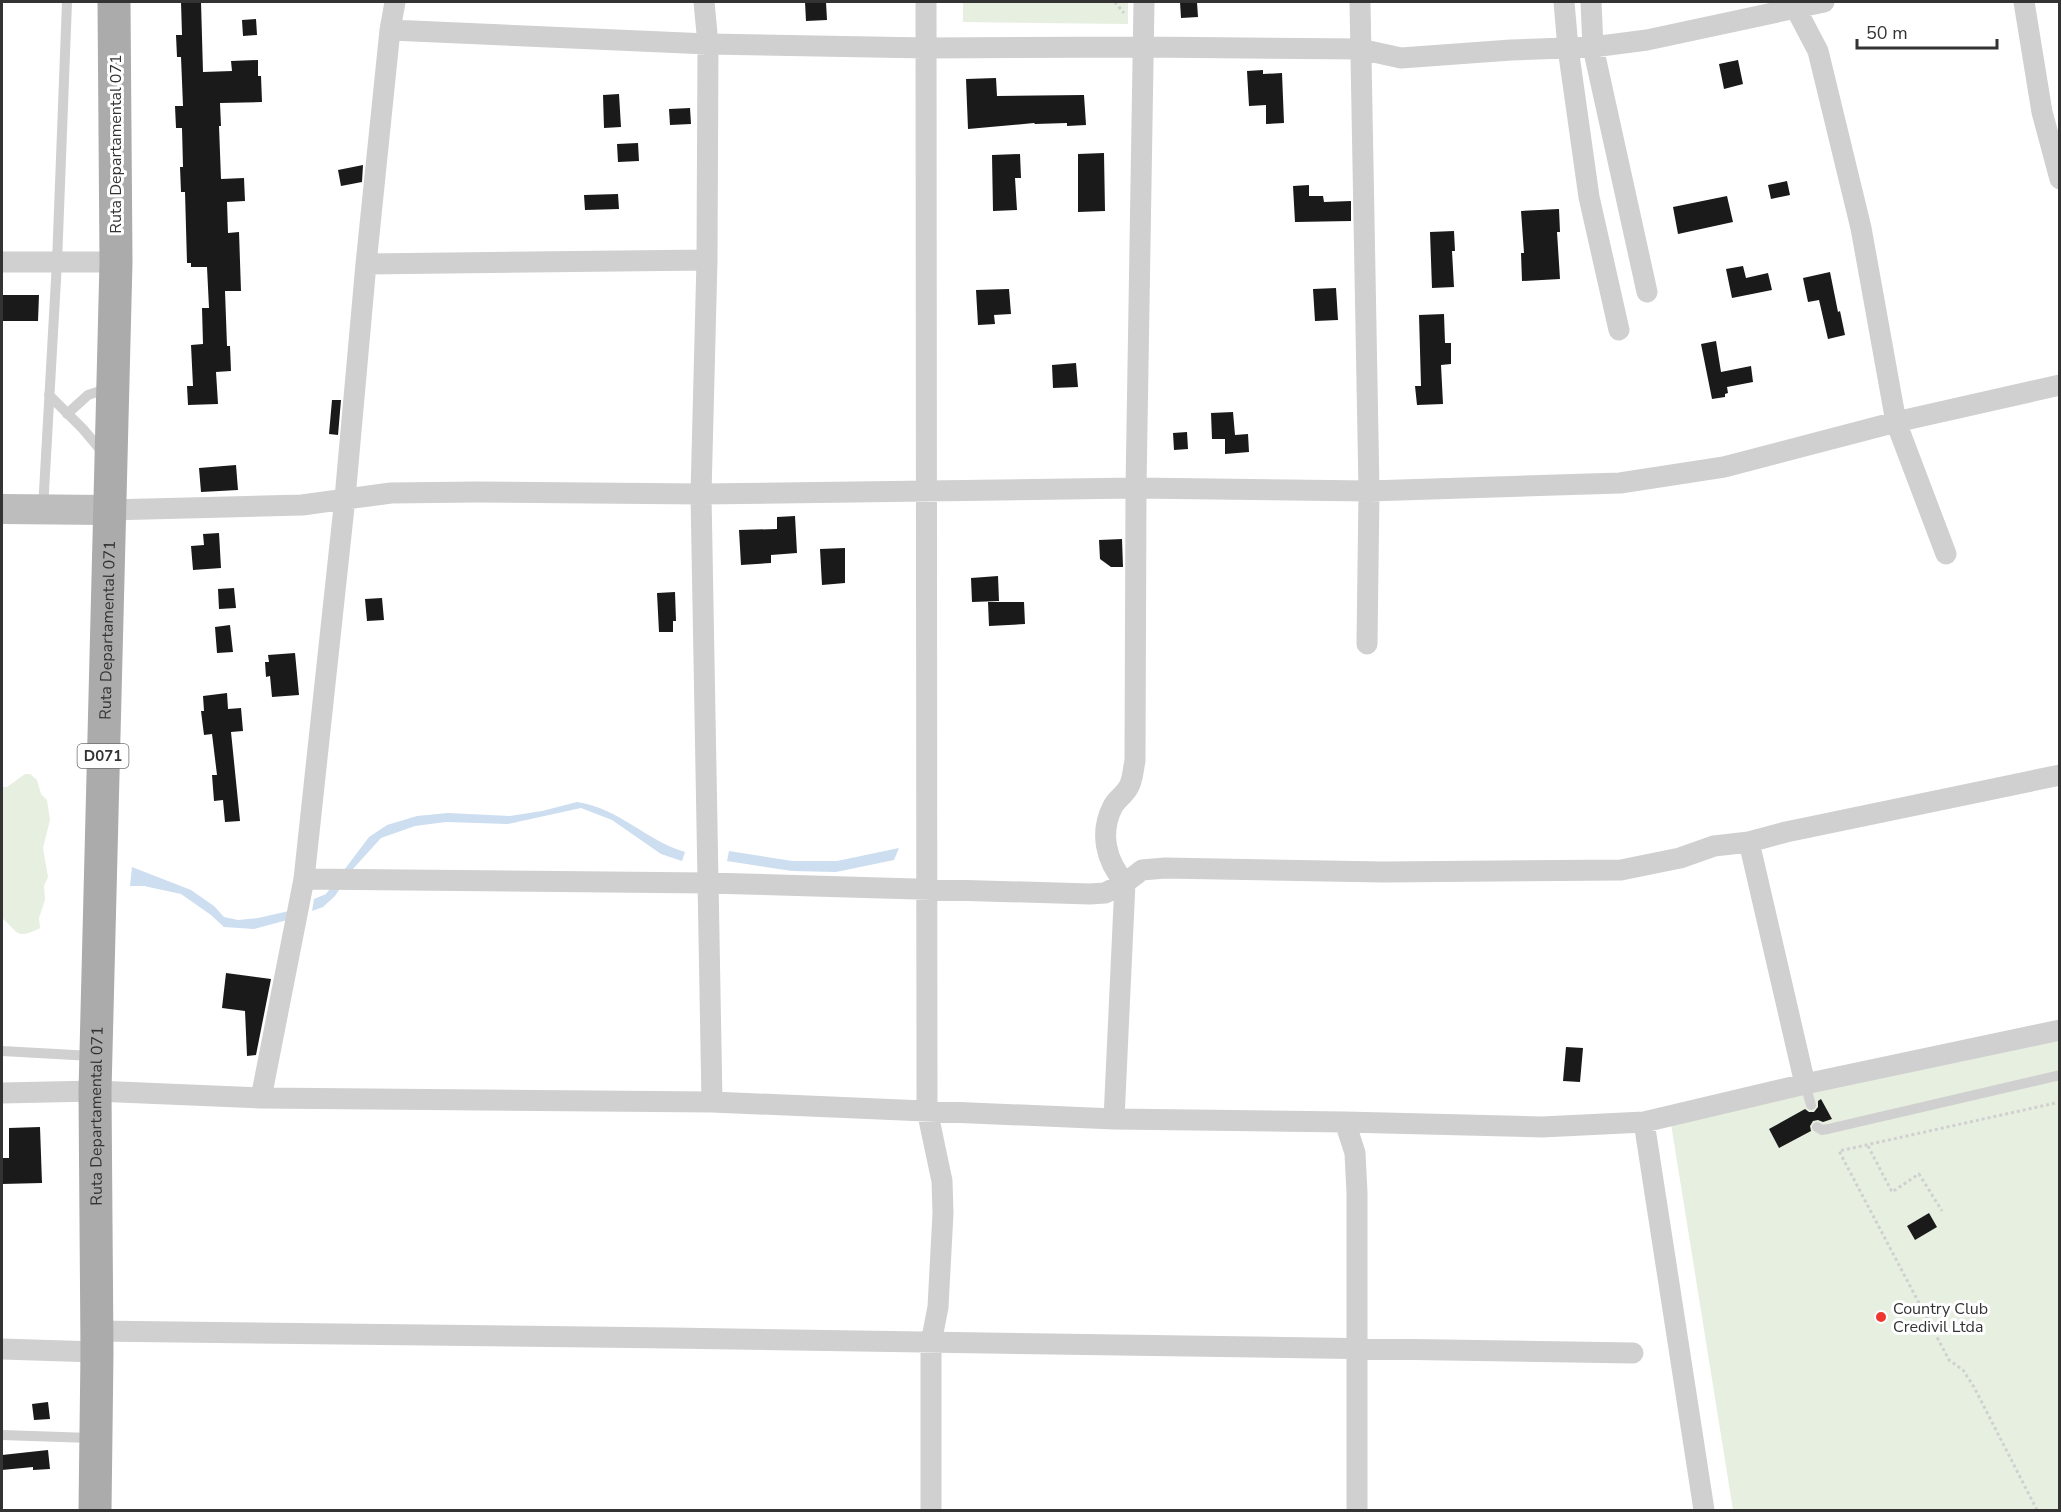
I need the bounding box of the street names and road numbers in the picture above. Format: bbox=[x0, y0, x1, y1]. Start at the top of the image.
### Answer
street label: Ruta Departamental 071 bbox=[105, 54, 127, 234]
street label: Ruta Departamental 071 bbox=[94, 540, 121, 720]
road number: D071 bbox=[78, 744, 128, 768]
street label: Ruta Departamental 071 bbox=[85, 1026, 109, 1206]

